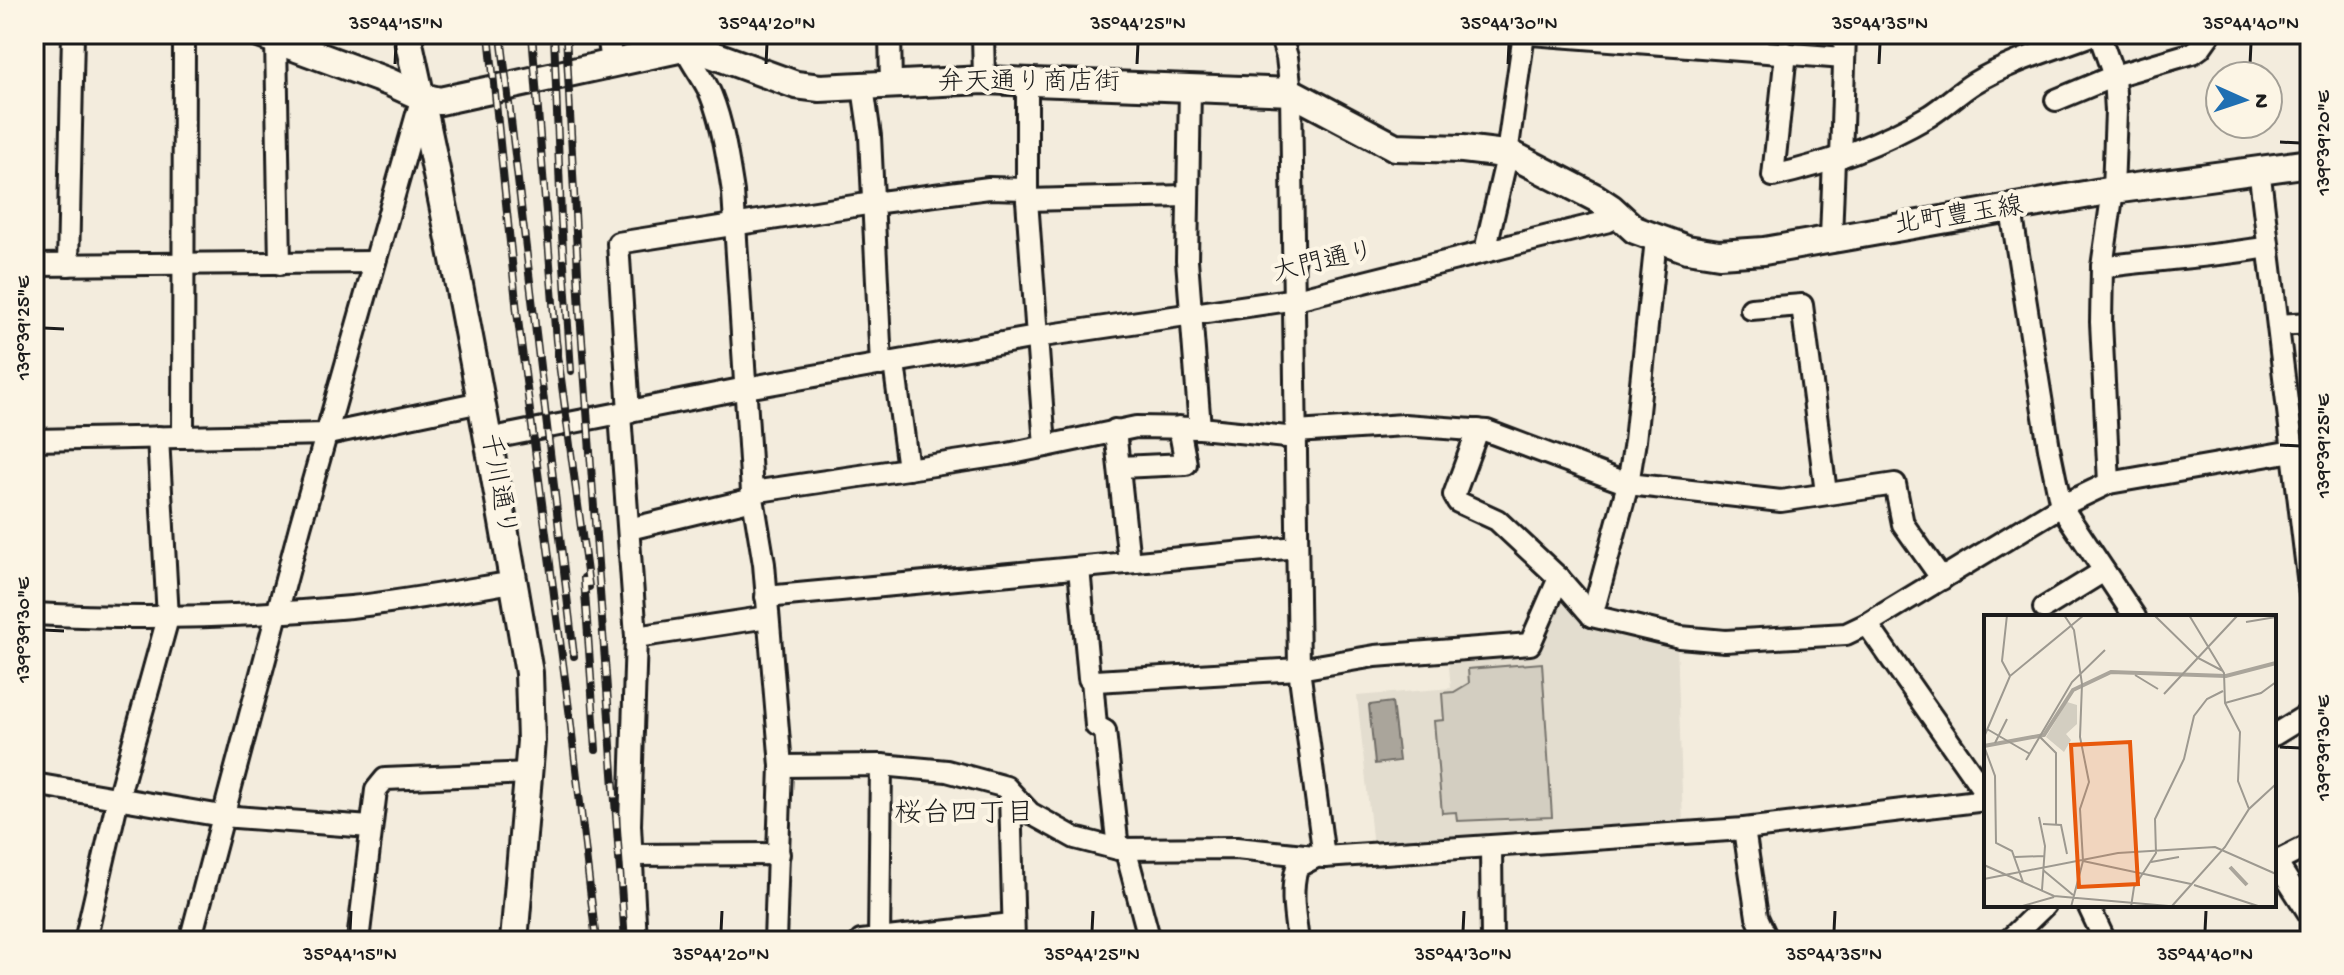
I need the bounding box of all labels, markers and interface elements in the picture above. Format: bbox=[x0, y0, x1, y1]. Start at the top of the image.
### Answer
text: 35°44'15"N bbox=[348, 14, 443, 37]
text: 35°44'20"N bbox=[718, 14, 815, 37]
text: 35°44'25"N bbox=[1089, 14, 1186, 37]
text: 35°44'30"N bbox=[1459, 14, 1558, 37]
text: 35°44'35"N bbox=[1831, 14, 1928, 37]
text: 35°44'40"N bbox=[2202, 14, 2299, 37]
north arrow bbox=[2204, 60, 2284, 140]
street label: 弁天通り商店街 bbox=[938, 67, 1120, 100]
text: 139°39'20"E bbox=[2314, 89, 2337, 196]
text: N bbox=[2247, 93, 2273, 109]
street label: 北町豊玉線 bbox=[1892, 191, 2026, 243]
street label: 大門通り bbox=[1270, 236, 1378, 291]
text: 139°39'25"E bbox=[14, 274, 37, 381]
text: 139°39'25"E bbox=[2314, 392, 2337, 499]
street label: 千川通り bbox=[472, 431, 521, 539]
text: 139°39'30"E bbox=[14, 576, 37, 684]
inset map bbox=[1984, 615, 2276, 907]
text: 139°39'30"E bbox=[2314, 694, 2337, 802]
district label: 桜台四丁目 bbox=[894, 798, 1034, 832]
text: 35°44'15"N bbox=[302, 945, 397, 968]
text: 35°44'20"N bbox=[672, 945, 769, 968]
text: 35°44'25"N bbox=[1043, 945, 1140, 968]
text: 35°44'30"N bbox=[1413, 945, 1512, 968]
text: 35°44'35"N bbox=[1785, 945, 1882, 968]
text: 35°44'40"N bbox=[2156, 945, 2253, 968]

